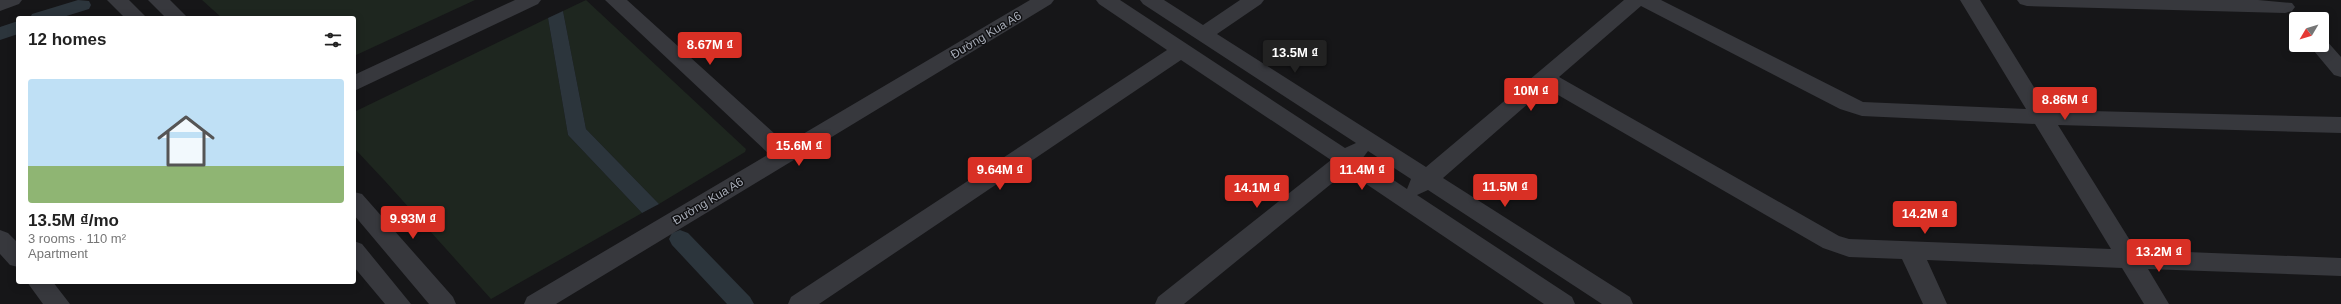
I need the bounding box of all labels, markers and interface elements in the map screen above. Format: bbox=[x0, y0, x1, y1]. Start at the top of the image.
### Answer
street label: Đường Kua A6 bbox=[948, 8, 1024, 62]
north arrow bbox=[2289, 12, 2329, 52]
map controls bbox=[2289, 12, 2329, 52]
icon: filters bbox=[322, 29, 344, 51]
text: 12 homes bbox=[28, 30, 106, 49]
pin: 8.67M ₫ bbox=[673, 32, 747, 66]
text: 8.67M ₫ bbox=[687, 37, 733, 52]
pin: 13.5M ₫ bbox=[1258, 40, 1332, 74]
text: 13.5M ₫ bbox=[1272, 45, 1318, 60]
pin: 10M ₫ bbox=[1503, 78, 1559, 112]
text: 10M ₫ bbox=[1513, 83, 1549, 98]
pin: 8.86M ₫ bbox=[2028, 87, 2102, 121]
text: 8.86M ₫ bbox=[2042, 92, 2088, 107]
icon: home bbox=[150, 105, 222, 177]
pin: 15.6M ₫ bbox=[762, 133, 836, 167]
text: 15.6M ₫ bbox=[776, 138, 822, 153]
pin: 9.64M ₫ bbox=[963, 157, 1037, 191]
pin: 11.4M ₫ bbox=[1325, 157, 1399, 191]
text: 9.64M ₫ bbox=[977, 162, 1023, 177]
text: 11.4M ₫ bbox=[1339, 162, 1385, 177]
street label: Đường Kua A6 bbox=[670, 174, 746, 228]
pin: 11.5M ₫ bbox=[1468, 174, 1542, 208]
pin: 14.1M ₫ bbox=[1220, 175, 1294, 209]
text: 11.5M ₫ bbox=[1482, 179, 1528, 194]
text: 14.1M ₫ bbox=[1234, 180, 1280, 195]
pin: 14.2M ₫ bbox=[1888, 201, 1962, 235]
pin: 9.93M ₫ bbox=[376, 206, 450, 240]
text: 14.2M ₫ bbox=[1902, 206, 1948, 221]
text: 13.5M ₫/mo bbox=[28, 211, 119, 230]
text: 9.93M ₫ bbox=[390, 211, 436, 226]
text: 3 rooms · 110 m² bbox=[28, 231, 126, 246]
pin: 13.2M ₫ bbox=[2122, 239, 2196, 273]
text: 13.2M ₫ bbox=[2136, 244, 2182, 259]
text: Apartment bbox=[28, 246, 88, 261]

